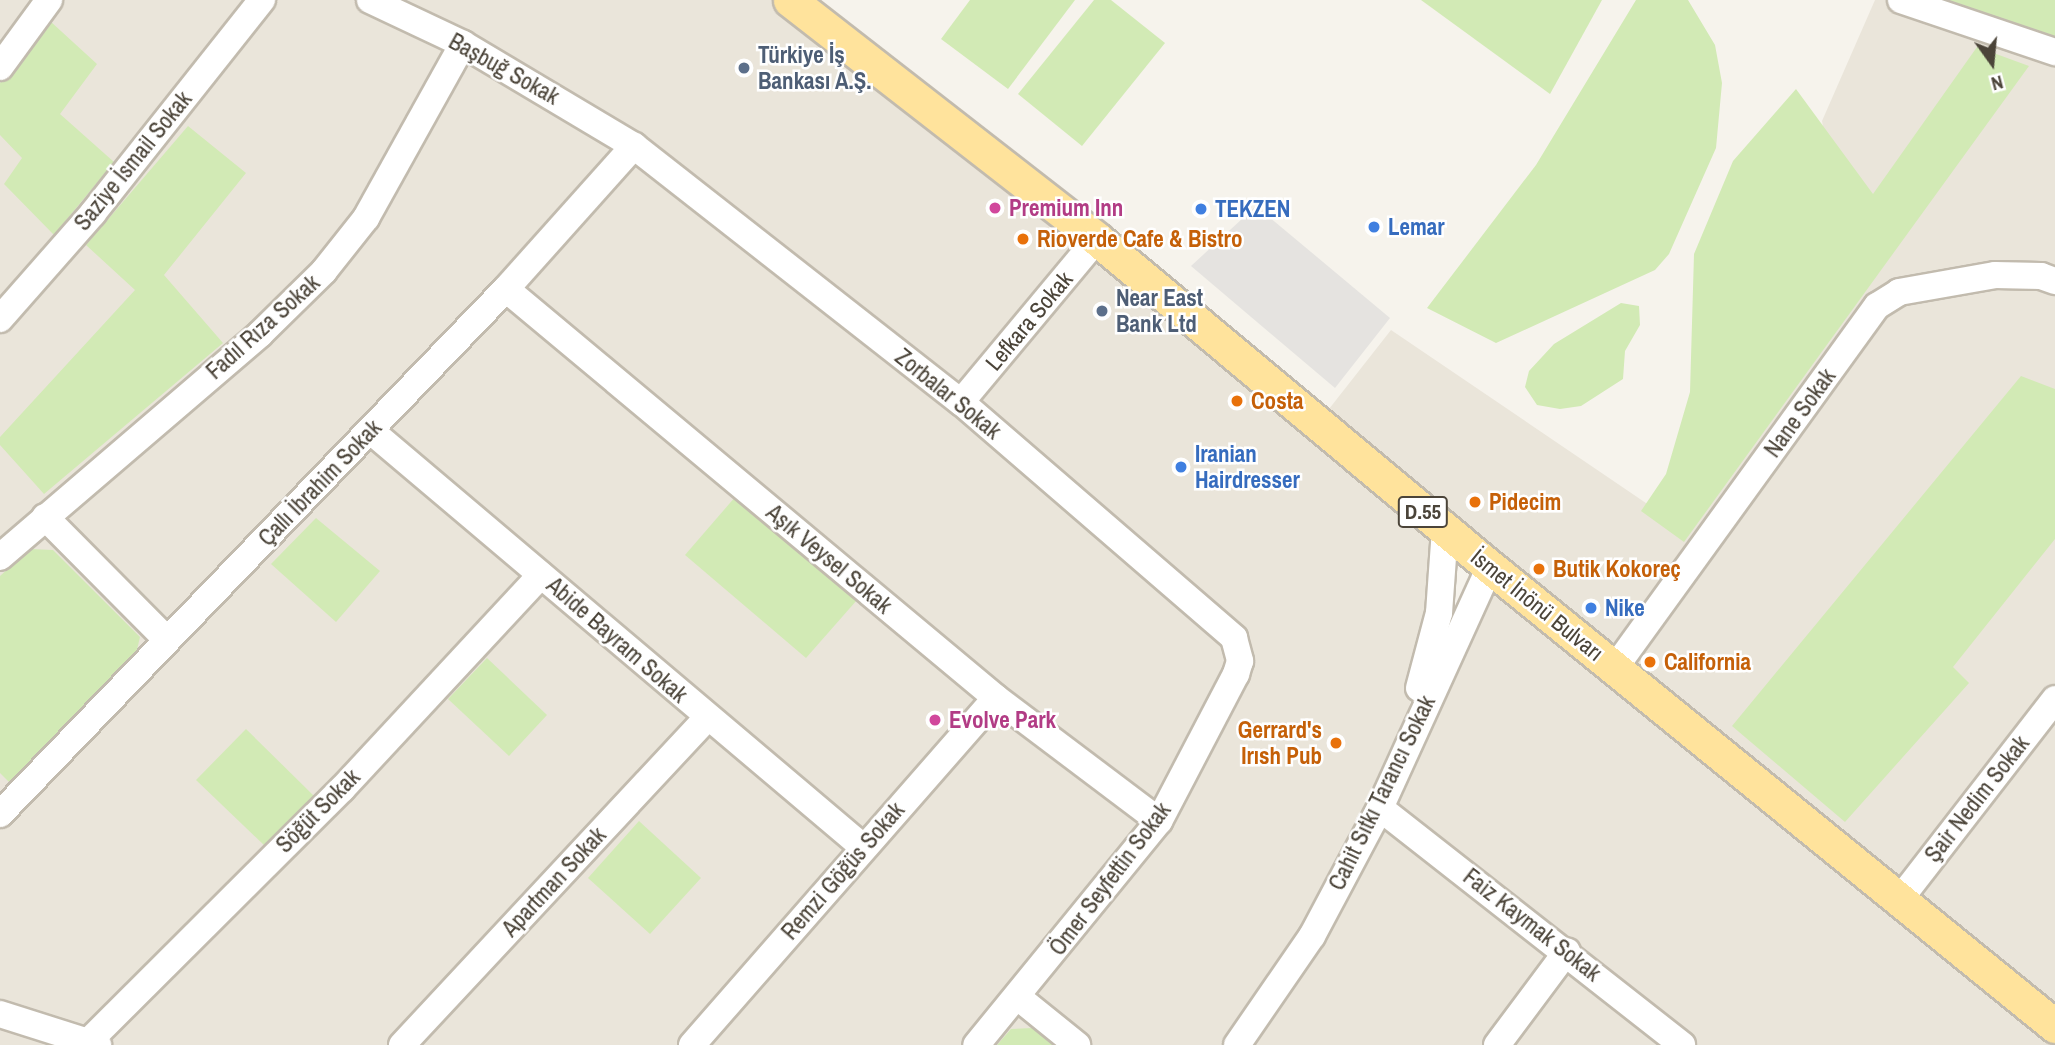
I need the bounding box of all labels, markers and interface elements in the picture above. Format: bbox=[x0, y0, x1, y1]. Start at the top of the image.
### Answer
street label: Başbuğ Sokak bbox=[444, 27, 564, 111]
north arrow bbox=[1957, 28, 2027, 98]
place label: Türkiye İş Bankası A.Ş. bbox=[758, 41, 872, 95]
marker: Türkiye İş Bankası A.Ş. bbox=[736, 60, 752, 76]
text: N bbox=[1989, 69, 2006, 97]
street label: Saziye İsmail Sokak bbox=[69, 86, 197, 236]
place label: Premium Inn bbox=[1009, 194, 1123, 222]
place label: TEKZEN bbox=[1215, 195, 1290, 223]
marker: Premium Inn bbox=[987, 200, 1003, 216]
marker: TEKZEN bbox=[1193, 201, 1209, 217]
place label: Lemar bbox=[1388, 213, 1445, 241]
marker: Lemar bbox=[1366, 219, 1382, 235]
place label: Rioverde Cafe & Bistro bbox=[1037, 225, 1242, 253]
marker: Rioverde Cafe & Bistro bbox=[1015, 231, 1031, 247]
street label: Lefkara Sokak bbox=[980, 266, 1078, 376]
street label: Fadıl Rıza Sokak bbox=[201, 269, 325, 385]
place label: Near East Bank Ltd bbox=[1116, 284, 1203, 338]
marker: Near East Bank Ltd bbox=[1094, 303, 1110, 319]
street label: Zorbalar Sokak bbox=[890, 343, 1006, 445]
street label: Nane Sokak bbox=[1759, 363, 1841, 463]
place label: Costa bbox=[1251, 387, 1303, 415]
marker: Costa bbox=[1229, 393, 1245, 409]
street label: Çallı İbrahim Sokak bbox=[253, 414, 387, 552]
place label: Iranian Hairdresser bbox=[1195, 440, 1300, 494]
marker: Iranian Hairdresser bbox=[1173, 459, 1189, 475]
place label: Pidecim bbox=[1489, 488, 1561, 516]
road number: D.55 bbox=[1397, 494, 1449, 530]
marker: Pidecim bbox=[1467, 494, 1483, 510]
street label: Aşık Veysel Sokak bbox=[761, 499, 897, 619]
street label: İsmet İnönü Bulvarı bbox=[1465, 543, 1609, 667]
place label: Butik Kokoreç bbox=[1553, 555, 1681, 583]
marker: Butik Kokoreç bbox=[1531, 561, 1547, 577]
street label: Abide Bayram Sokak bbox=[541, 571, 693, 709]
place label: Nike bbox=[1605, 594, 1645, 622]
marker: Nike bbox=[1583, 600, 1599, 616]
place label: California bbox=[1664, 648, 1751, 676]
marker: California bbox=[1642, 654, 1658, 670]
street label: Cahit Sıtkı Tarancı Sokak bbox=[1323, 691, 1441, 895]
place label: Evolve Park bbox=[949, 706, 1056, 734]
marker: Evolve Park bbox=[927, 712, 943, 728]
place label: Gerrard's Irısh Pub bbox=[1238, 716, 1322, 770]
street label: Şair Nedim Sokak bbox=[1919, 730, 2035, 868]
marker: Gerrard's Irısh Pub bbox=[1328, 735, 1344, 751]
street label: Söğüt Sokak bbox=[270, 763, 366, 859]
street label: Remzi Göğüs Sokak bbox=[776, 797, 910, 945]
street label: Ömer Seyfettin Sokak bbox=[1043, 797, 1177, 961]
street label: Apartman Sokak bbox=[496, 822, 612, 942]
street label: Faiz Kaymak Sokak bbox=[1458, 863, 1606, 987]

